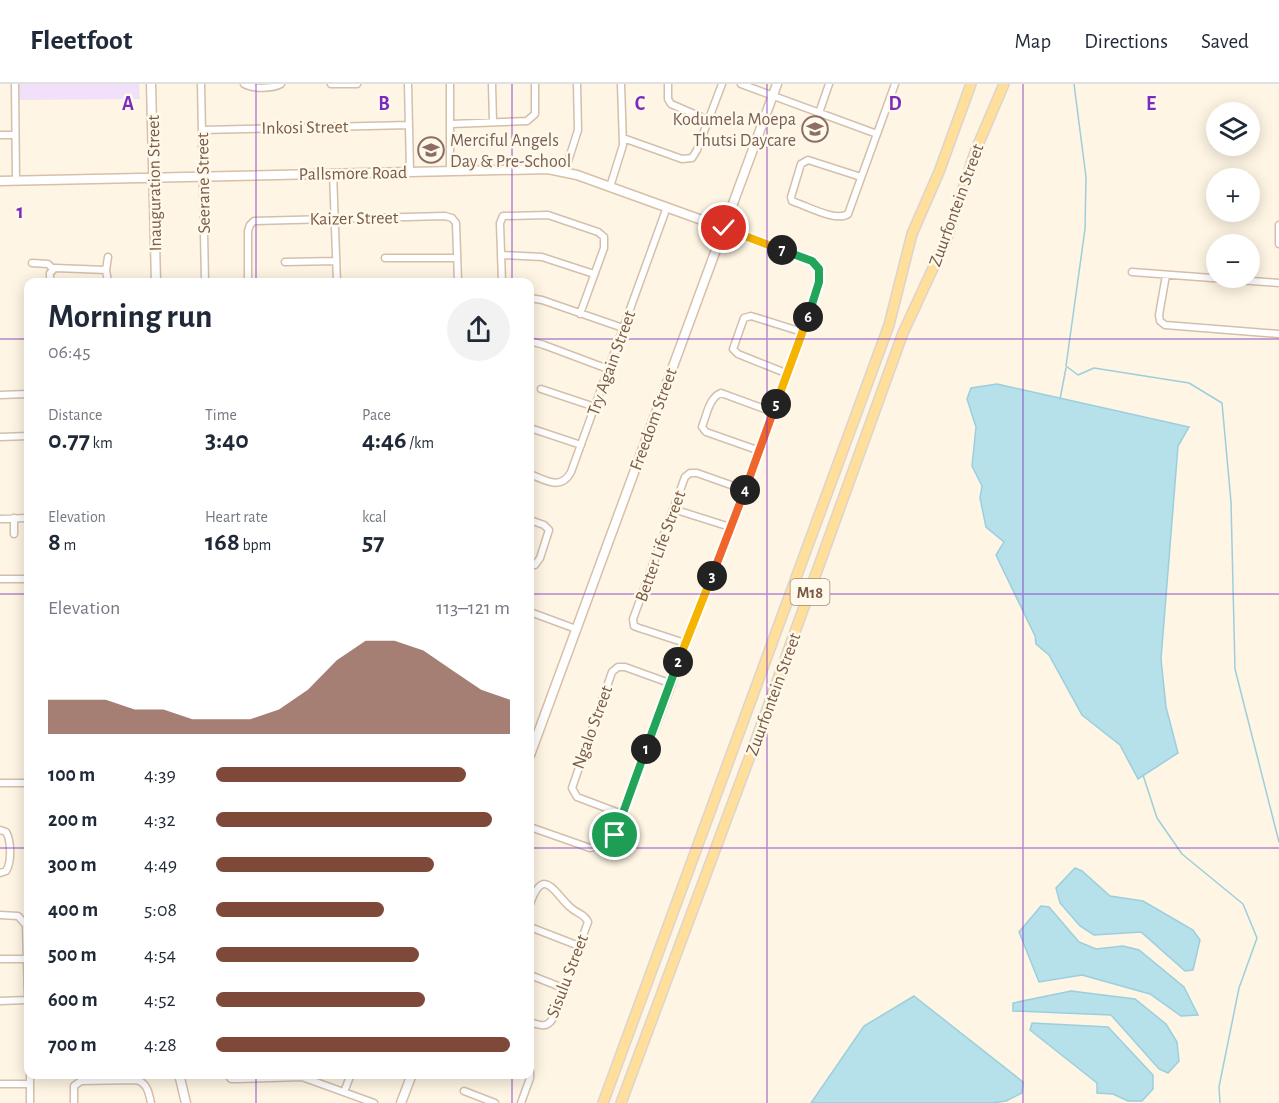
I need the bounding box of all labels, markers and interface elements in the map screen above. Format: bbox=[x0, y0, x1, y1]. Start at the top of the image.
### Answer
text: Fleetfoot bbox=[30, 27, 132, 55]
text: Map bbox=[1015, 31, 1051, 52]
text: Directions bbox=[1084, 31, 1168, 52]
text: Saved bbox=[1201, 31, 1249, 52]
text: A bbox=[122, 94, 134, 114]
text: B bbox=[378, 94, 390, 114]
text: C bbox=[635, 94, 646, 114]
text: D bbox=[888, 94, 902, 114]
text: E bbox=[1146, 94, 1156, 114]
map controls bbox=[1206, 102, 1260, 288]
button: layers bbox=[1206, 102, 1260, 156]
place label: Kodumela Moepa Thutsi Daycare bbox=[673, 111, 796, 150]
street label: Inauguration Street bbox=[145, 114, 165, 251]
school or university icon: Kodumela Moepa Thutsi Daycare bbox=[800, 114, 830, 144]
street label: Inkosi Street bbox=[261, 118, 349, 138]
street label: Seerane Street bbox=[194, 132, 214, 234]
place label: Merciful Angels Day & Pre-School bbox=[450, 132, 571, 171]
school or university icon: Merciful Angels Day & Pre-School bbox=[416, 135, 446, 165]
street label: Zuurfontein Street bbox=[926, 141, 988, 269]
street label: Pallsmore Road bbox=[299, 164, 408, 184]
button: + bbox=[1206, 168, 1260, 222]
text: 1 bbox=[16, 202, 24, 222]
pin bbox=[698, 202, 749, 253]
street label: Kaizer Street bbox=[309, 209, 399, 229]
icon: check bbox=[707, 211, 740, 244]
button: − bbox=[1206, 234, 1260, 288]
pin: 7 bbox=[767, 235, 797, 265]
text: 7 bbox=[779, 242, 785, 258]
button: share bbox=[447, 298, 510, 361]
text: Morning run bbox=[48, 301, 212, 334]
pin: 6 bbox=[793, 302, 823, 332]
street label: Try Again Street bbox=[585, 308, 639, 418]
text: 6 bbox=[804, 309, 812, 325]
text: 06:45 bbox=[48, 342, 91, 362]
street label: Freedom Street bbox=[627, 366, 681, 473]
pin: 5 bbox=[761, 389, 791, 419]
text: 5 bbox=[773, 396, 779, 412]
text: Distance bbox=[48, 407, 102, 423]
text: Time bbox=[205, 407, 237, 423]
text: Pace bbox=[362, 407, 391, 423]
text: 0.77 bbox=[48, 427, 90, 453]
text: 3:40 bbox=[205, 427, 249, 453]
text: 4:46 bbox=[362, 427, 407, 453]
text: km bbox=[90, 435, 113, 451]
text: /km bbox=[407, 435, 434, 451]
pin: 4 bbox=[730, 475, 760, 505]
text: 4 bbox=[741, 482, 749, 498]
street label: Better Life Street bbox=[633, 488, 689, 604]
text: Elevation bbox=[48, 509, 106, 525]
text: Heart rate bbox=[205, 509, 268, 525]
text: kcal bbox=[362, 509, 386, 525]
text: 8 bbox=[48, 529, 61, 555]
text: 168 bbox=[205, 529, 240, 555]
text: 57 bbox=[362, 529, 384, 555]
text: m bbox=[61, 537, 76, 553]
text: bpm bbox=[240, 537, 271, 553]
pin: 3 bbox=[697, 561, 727, 591]
text: 3 bbox=[709, 568, 715, 584]
road number: M18 bbox=[790, 579, 830, 605]
text: Elevation bbox=[48, 598, 120, 618]
text: 113–121 m bbox=[436, 598, 510, 618]
street label: Zuurfontein Street bbox=[743, 630, 805, 758]
pin: 2 bbox=[663, 647, 693, 677]
text: 2 bbox=[674, 654, 682, 670]
street label: Ngalo Street bbox=[570, 683, 616, 771]
pin: 1 bbox=[631, 734, 661, 764]
text: 1 bbox=[643, 741, 649, 757]
text: 100 m bbox=[48, 765, 95, 785]
text: 4:39 bbox=[144, 765, 176, 785]
pin bbox=[589, 809, 640, 860]
text: 200 m bbox=[48, 810, 97, 830]
text: 4:32 bbox=[144, 810, 176, 830]
icon: arrive bbox=[598, 818, 631, 851]
text: 300 m bbox=[48, 855, 97, 875]
text: 4:49 bbox=[144, 855, 177, 875]
text: 400 m bbox=[48, 900, 98, 920]
text: 5:08 bbox=[144, 900, 177, 920]
street label: Sisulu Street bbox=[544, 932, 592, 1021]
text: 500 m bbox=[48, 945, 97, 965]
text: 4:54 bbox=[144, 945, 176, 965]
text: 600 m bbox=[48, 990, 98, 1010]
text: 4:52 bbox=[144, 990, 176, 1010]
text: 700 m bbox=[48, 1035, 97, 1055]
text: 4:28 bbox=[144, 1035, 177, 1055]

